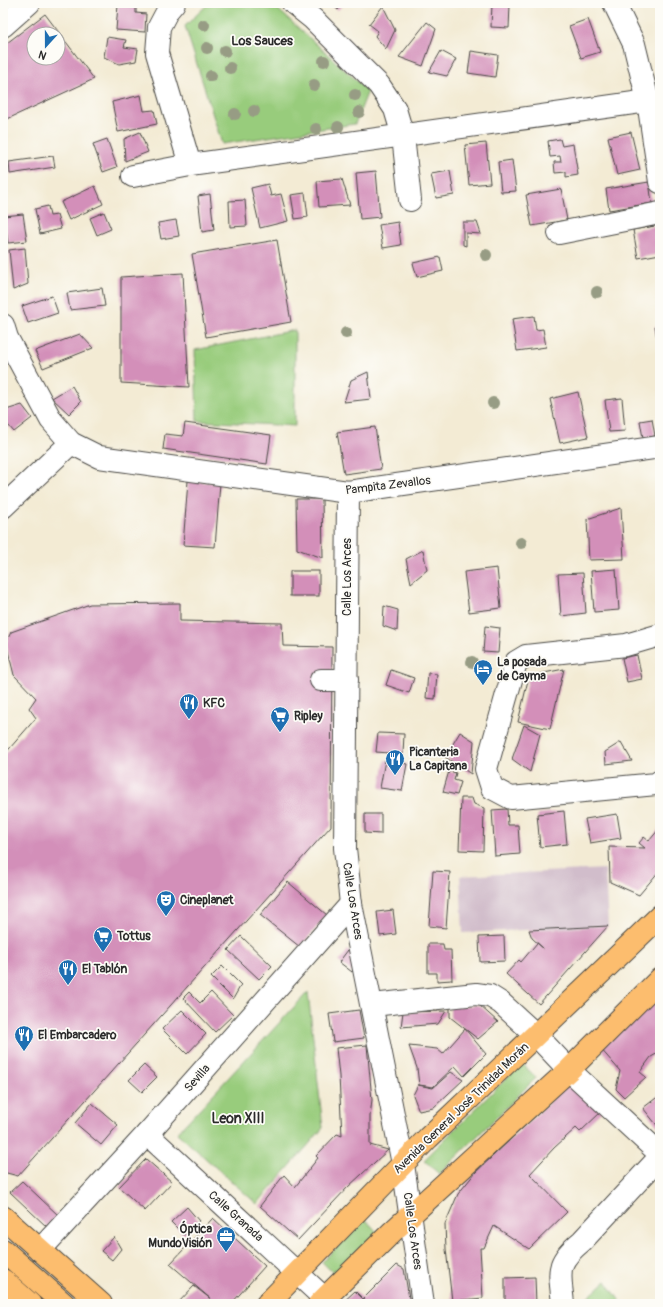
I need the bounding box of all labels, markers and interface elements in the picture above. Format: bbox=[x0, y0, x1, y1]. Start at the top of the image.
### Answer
north arrow bbox=[26, 26, 66, 66]
district label: Los Sauces bbox=[231, 33, 293, 49]
text: N bbox=[36, 47, 48, 62]
street label: Pampita Zevallos bbox=[345, 473, 432, 498]
street label: Calle Los Arces bbox=[340, 537, 355, 616]
place label: La posada de Cayma bbox=[497, 655, 547, 684]
hotel icon: La posada de Cayma bbox=[472, 658, 494, 686]
restaurant icon: KFC bbox=[178, 692, 200, 720]
place label: KFC bbox=[203, 696, 225, 711]
supermarket icon: Ripley bbox=[269, 705, 291, 733]
place label: Ripley bbox=[294, 709, 324, 724]
place label: Picanteria La Capitana bbox=[409, 745, 468, 774]
restaurant icon: Picanteria La Capitana bbox=[384, 748, 406, 776]
street label: Calle Los Arces bbox=[339, 861, 366, 941]
theatre icon: Cineplanet bbox=[155, 889, 177, 917]
place label: Cineplanet bbox=[180, 893, 235, 908]
supermarket icon: Tottus bbox=[92, 925, 114, 953]
place label: Tottus bbox=[116, 929, 151, 944]
restaurant icon: El Tablón bbox=[57, 958, 79, 986]
place label: El Tablón bbox=[82, 962, 128, 977]
restaurant icon: El Embarcadero bbox=[13, 1024, 35, 1052]
place label: El Embarcadero bbox=[38, 1028, 117, 1043]
street label: Avenida General José Trinidad Morán bbox=[390, 1039, 532, 1177]
street label: Sevilla bbox=[181, 1061, 214, 1095]
district label: Leon XIII bbox=[212, 1110, 264, 1127]
street label: Calle Granada bbox=[205, 1188, 266, 1245]
street label: Calle Los Arces bbox=[400, 1191, 425, 1271]
place label: Óptica MundoVisión bbox=[148, 1220, 212, 1251]
office icon: Óptica MundoVisión bbox=[215, 1225, 237, 1253]

